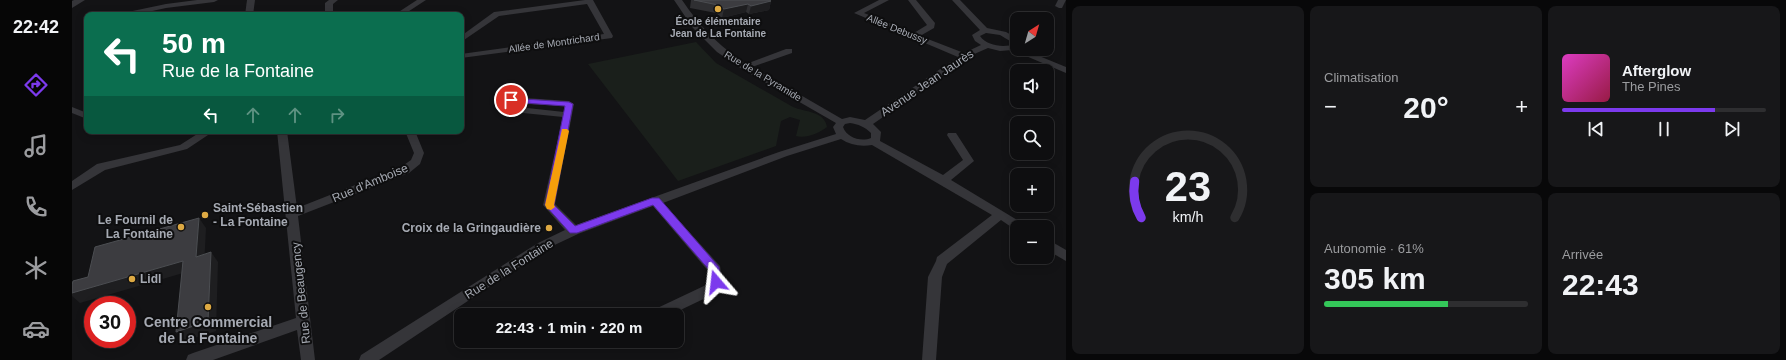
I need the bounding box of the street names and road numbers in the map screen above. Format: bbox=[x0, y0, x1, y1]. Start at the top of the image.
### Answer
street label: Allée Debussy bbox=[865, 12, 929, 46]
street label: Allée de Montrichard bbox=[508, 31, 600, 55]
street label: Avenue Jean Jaurès bbox=[878, 47, 976, 119]
street label: Rue de la Pyramide bbox=[723, 49, 804, 104]
street label: Rue d'Amboise bbox=[330, 161, 410, 205]
street label: Rue de la Fontaine bbox=[462, 236, 556, 302]
street label: Rue de Beaugency bbox=[289, 242, 313, 344]

